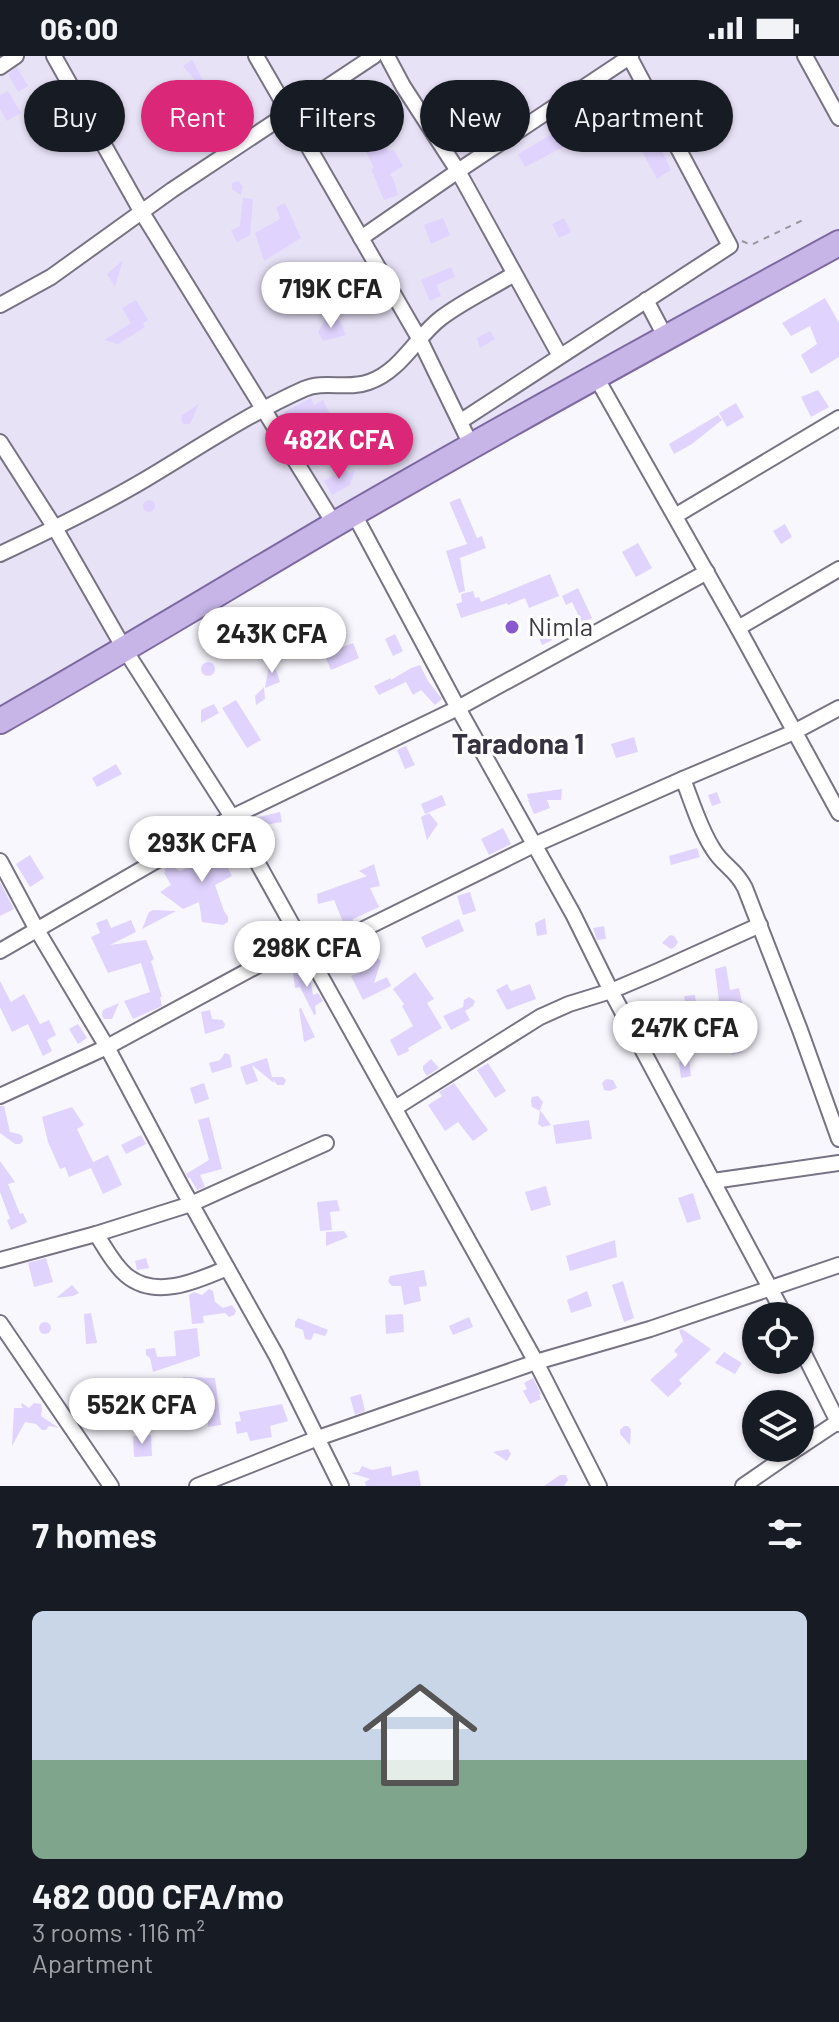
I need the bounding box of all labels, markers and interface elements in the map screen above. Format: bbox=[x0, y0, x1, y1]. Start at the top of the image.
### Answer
text: 06:00 bbox=[40, 10, 118, 46]
chip: Buy bbox=[24, 80, 125, 152]
chip: Rent bbox=[141, 80, 254, 152]
chip: Filters bbox=[270, 80, 404, 152]
chip: New bbox=[420, 80, 530, 152]
chip: Apartment bbox=[546, 80, 733, 152]
pin: 719K CFA bbox=[248, 262, 414, 330]
text: 719K CFA bbox=[279, 272, 383, 303]
pin: 482K CFA bbox=[256, 413, 422, 481]
text: 482K CFA bbox=[283, 423, 395, 454]
pin: 243K CFA bbox=[189, 607, 355, 675]
place label: Nimla bbox=[528, 610, 593, 641]
text: 243K CFA bbox=[216, 617, 328, 648]
marker: Nimla bbox=[503, 618, 521, 636]
district label: Taradona 1 bbox=[452, 726, 584, 760]
pin: 293K CFA bbox=[119, 816, 285, 884]
text: 293K CFA bbox=[147, 826, 257, 857]
pin: 298K CFA bbox=[224, 921, 390, 989]
text: 298K CFA bbox=[252, 931, 362, 962]
pin: 247K CFA bbox=[602, 1001, 768, 1069]
text: 247K CFA bbox=[631, 1011, 739, 1042]
map controls bbox=[742, 1302, 814, 1462]
button: locate bbox=[742, 1302, 814, 1374]
pin: 552K CFA bbox=[59, 1378, 225, 1446]
text: 552K CFA bbox=[87, 1388, 197, 1419]
button: layers bbox=[742, 1390, 814, 1462]
icon: filters bbox=[763, 1512, 807, 1556]
text: 7 homes bbox=[32, 1514, 157, 1555]
icon: home bbox=[348, 1663, 492, 1807]
text: 482 000 CFA/mo bbox=[32, 1875, 284, 1916]
text: 3 rooms · 116 m² bbox=[32, 1916, 205, 1947]
text: Apartment bbox=[32, 1947, 153, 1978]

